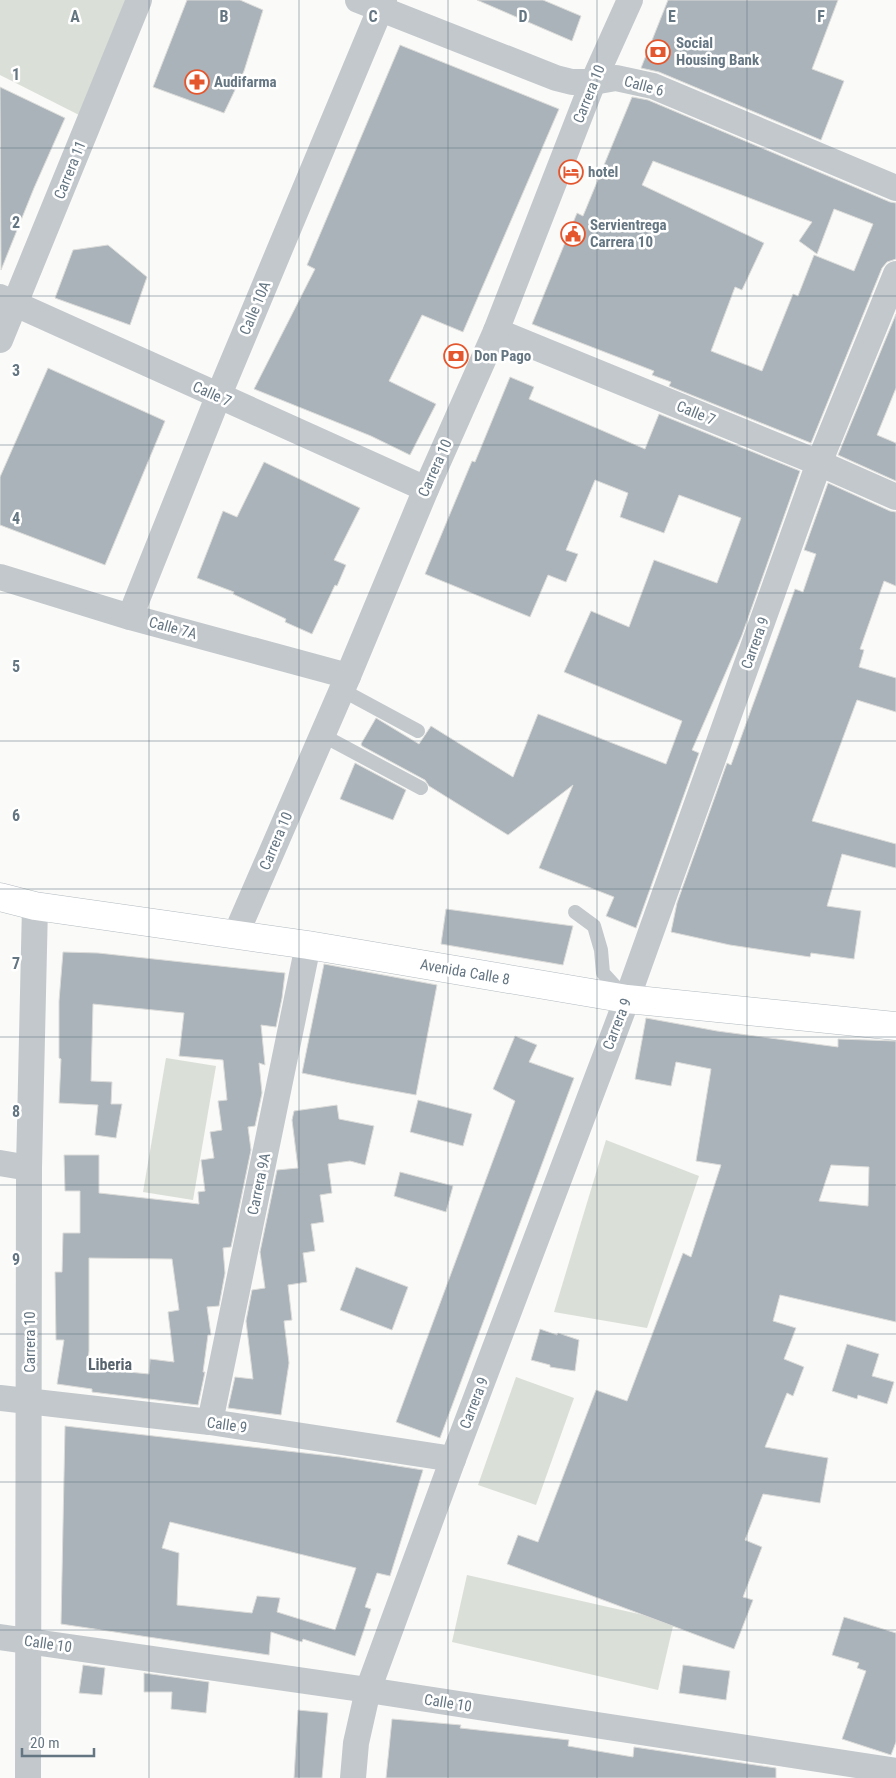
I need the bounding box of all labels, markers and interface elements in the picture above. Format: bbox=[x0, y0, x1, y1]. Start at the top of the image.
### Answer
text: A bbox=[70, 7, 80, 26]
text: B bbox=[220, 7, 229, 26]
text: C bbox=[368, 7, 378, 26]
text: D bbox=[518, 7, 528, 26]
text: E bbox=[668, 7, 676, 26]
text: F bbox=[817, 7, 825, 26]
place label: Social Housing Bank bbox=[676, 34, 760, 69]
bank icon: Social Housing Bank bbox=[645, 39, 671, 65]
street label: Carrera 10 bbox=[569, 62, 609, 126]
text: 1 bbox=[12, 65, 20, 84]
pharmacy icon: Audifarma bbox=[184, 69, 210, 95]
street label: Calle 6 bbox=[622, 72, 666, 100]
place label: Audifarma bbox=[214, 73, 277, 91]
street label: Carrera 11 bbox=[50, 138, 90, 202]
hotel icon: hotel bbox=[558, 159, 584, 185]
place label: hotel bbox=[588, 163, 618, 181]
text: 2 bbox=[12, 213, 20, 232]
place label: Servientrega Carrera 10 bbox=[590, 216, 667, 251]
public building icon: Servientrega Carrera 10 bbox=[560, 221, 586, 247]
street label: Calle 10A bbox=[236, 278, 274, 338]
bank icon: Don Pago bbox=[443, 343, 469, 369]
place label: Don Pago bbox=[474, 347, 531, 365]
text: 3 bbox=[12, 361, 20, 380]
street label: Calle 7 bbox=[190, 378, 234, 410]
street label: Calle 7 bbox=[674, 397, 718, 429]
street label: Carrera 10 bbox=[414, 436, 456, 500]
text: 4 bbox=[12, 509, 20, 528]
street label: Calle 7A bbox=[147, 613, 199, 643]
street label: Carrera 9 bbox=[737, 615, 773, 671]
text: 5 bbox=[12, 657, 20, 676]
text: 6 bbox=[12, 806, 20, 825]
street label: Carrera 10 bbox=[256, 809, 296, 873]
text: 7 bbox=[12, 954, 20, 973]
street label: Avenida Calle 8 bbox=[419, 955, 511, 989]
street label: Carrera 9 bbox=[599, 996, 635, 1052]
text: 8 bbox=[12, 1102, 20, 1121]
street label: Carrera 9A bbox=[244, 1151, 274, 1217]
text: 9 bbox=[12, 1250, 20, 1269]
street label: Carrera 10 bbox=[21, 1311, 39, 1373]
district label: Liberia bbox=[88, 1355, 133, 1374]
street label: Carrera 9 bbox=[456, 1375, 492, 1431]
street label: Calle 9 bbox=[206, 1413, 248, 1437]
street label: Calle 10 bbox=[23, 1632, 73, 1656]
street label: Calle 10 bbox=[423, 1690, 473, 1716]
scale bar bbox=[22, 1726, 95, 1758]
text: 20 m bbox=[30, 1734, 60, 1752]

